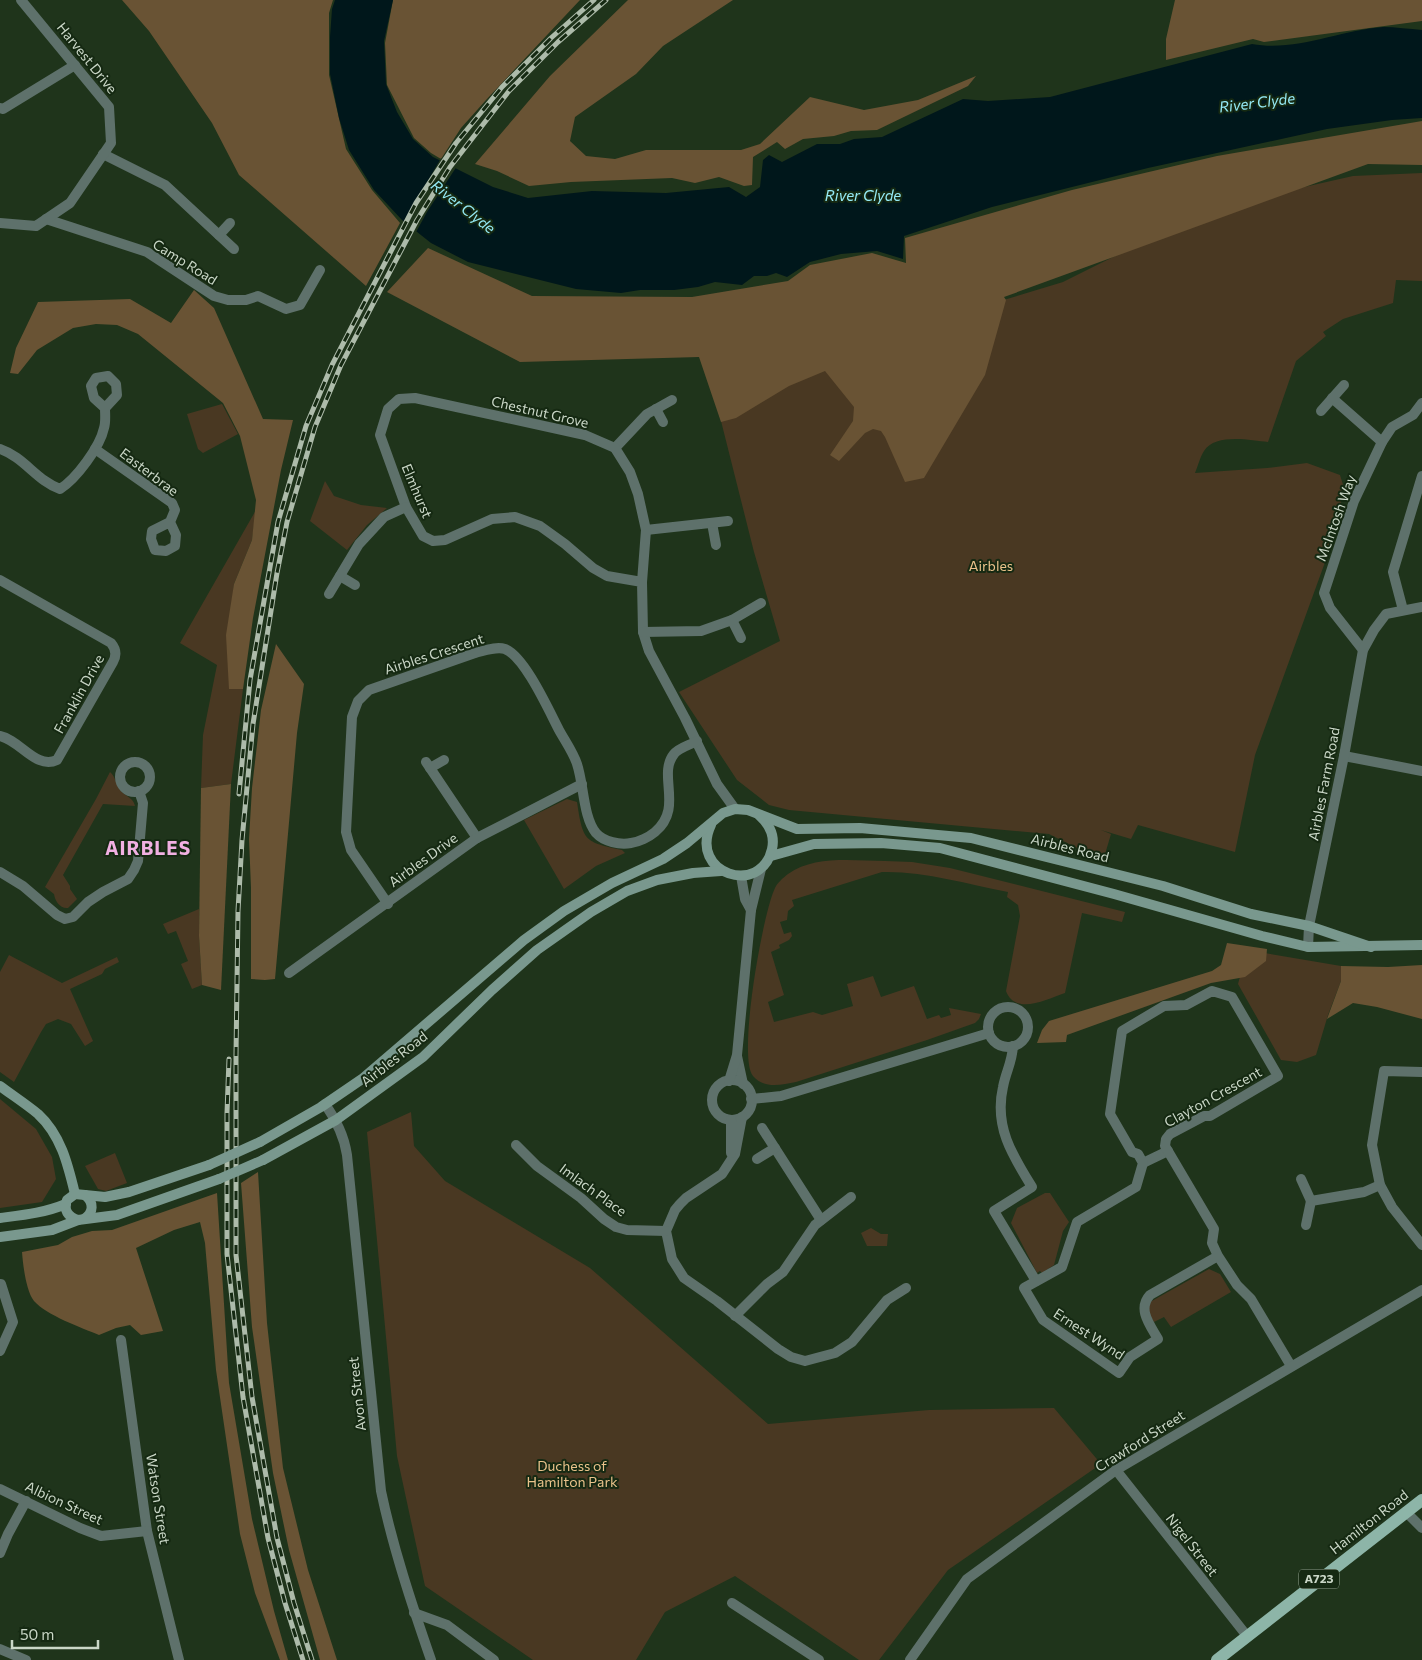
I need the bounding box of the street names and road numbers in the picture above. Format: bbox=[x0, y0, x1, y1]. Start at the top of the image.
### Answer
street label: Harvest Drive bbox=[54, 19, 121, 97]
street label: Camp Road bbox=[150, 235, 221, 288]
street label: Chestnut Grove bbox=[490, 392, 590, 431]
street label: Easterbrae bbox=[117, 444, 182, 499]
street label: Elmhurst bbox=[398, 461, 437, 521]
street label: McIntosh Way bbox=[1312, 472, 1359, 564]
street label: Airbles Crescent bbox=[382, 629, 486, 678]
street label: Franklin Drive bbox=[50, 651, 107, 736]
street label: Airbles Farm Road bbox=[1304, 726, 1343, 842]
street label: Airbles Drive bbox=[385, 829, 460, 890]
street label: Airbles Road bbox=[1029, 830, 1111, 865]
street label: Airbles Road bbox=[357, 1027, 430, 1090]
street label: Clayton Crescent bbox=[1161, 1063, 1265, 1130]
street label: Imlach Place bbox=[556, 1160, 630, 1220]
street label: Ernest Wynd bbox=[1051, 1304, 1128, 1363]
street label: Avon Street bbox=[344, 1356, 369, 1432]
street label: Crawford Street bbox=[1092, 1406, 1188, 1475]
street label: Watson Street bbox=[143, 1452, 174, 1546]
street label: Albion Street bbox=[23, 1477, 106, 1528]
street label: Hamilton Road bbox=[1326, 1486, 1411, 1557]
street label: Nigel Street bbox=[1163, 1510, 1222, 1580]
road number: A723 bbox=[1299, 1570, 1339, 1588]

